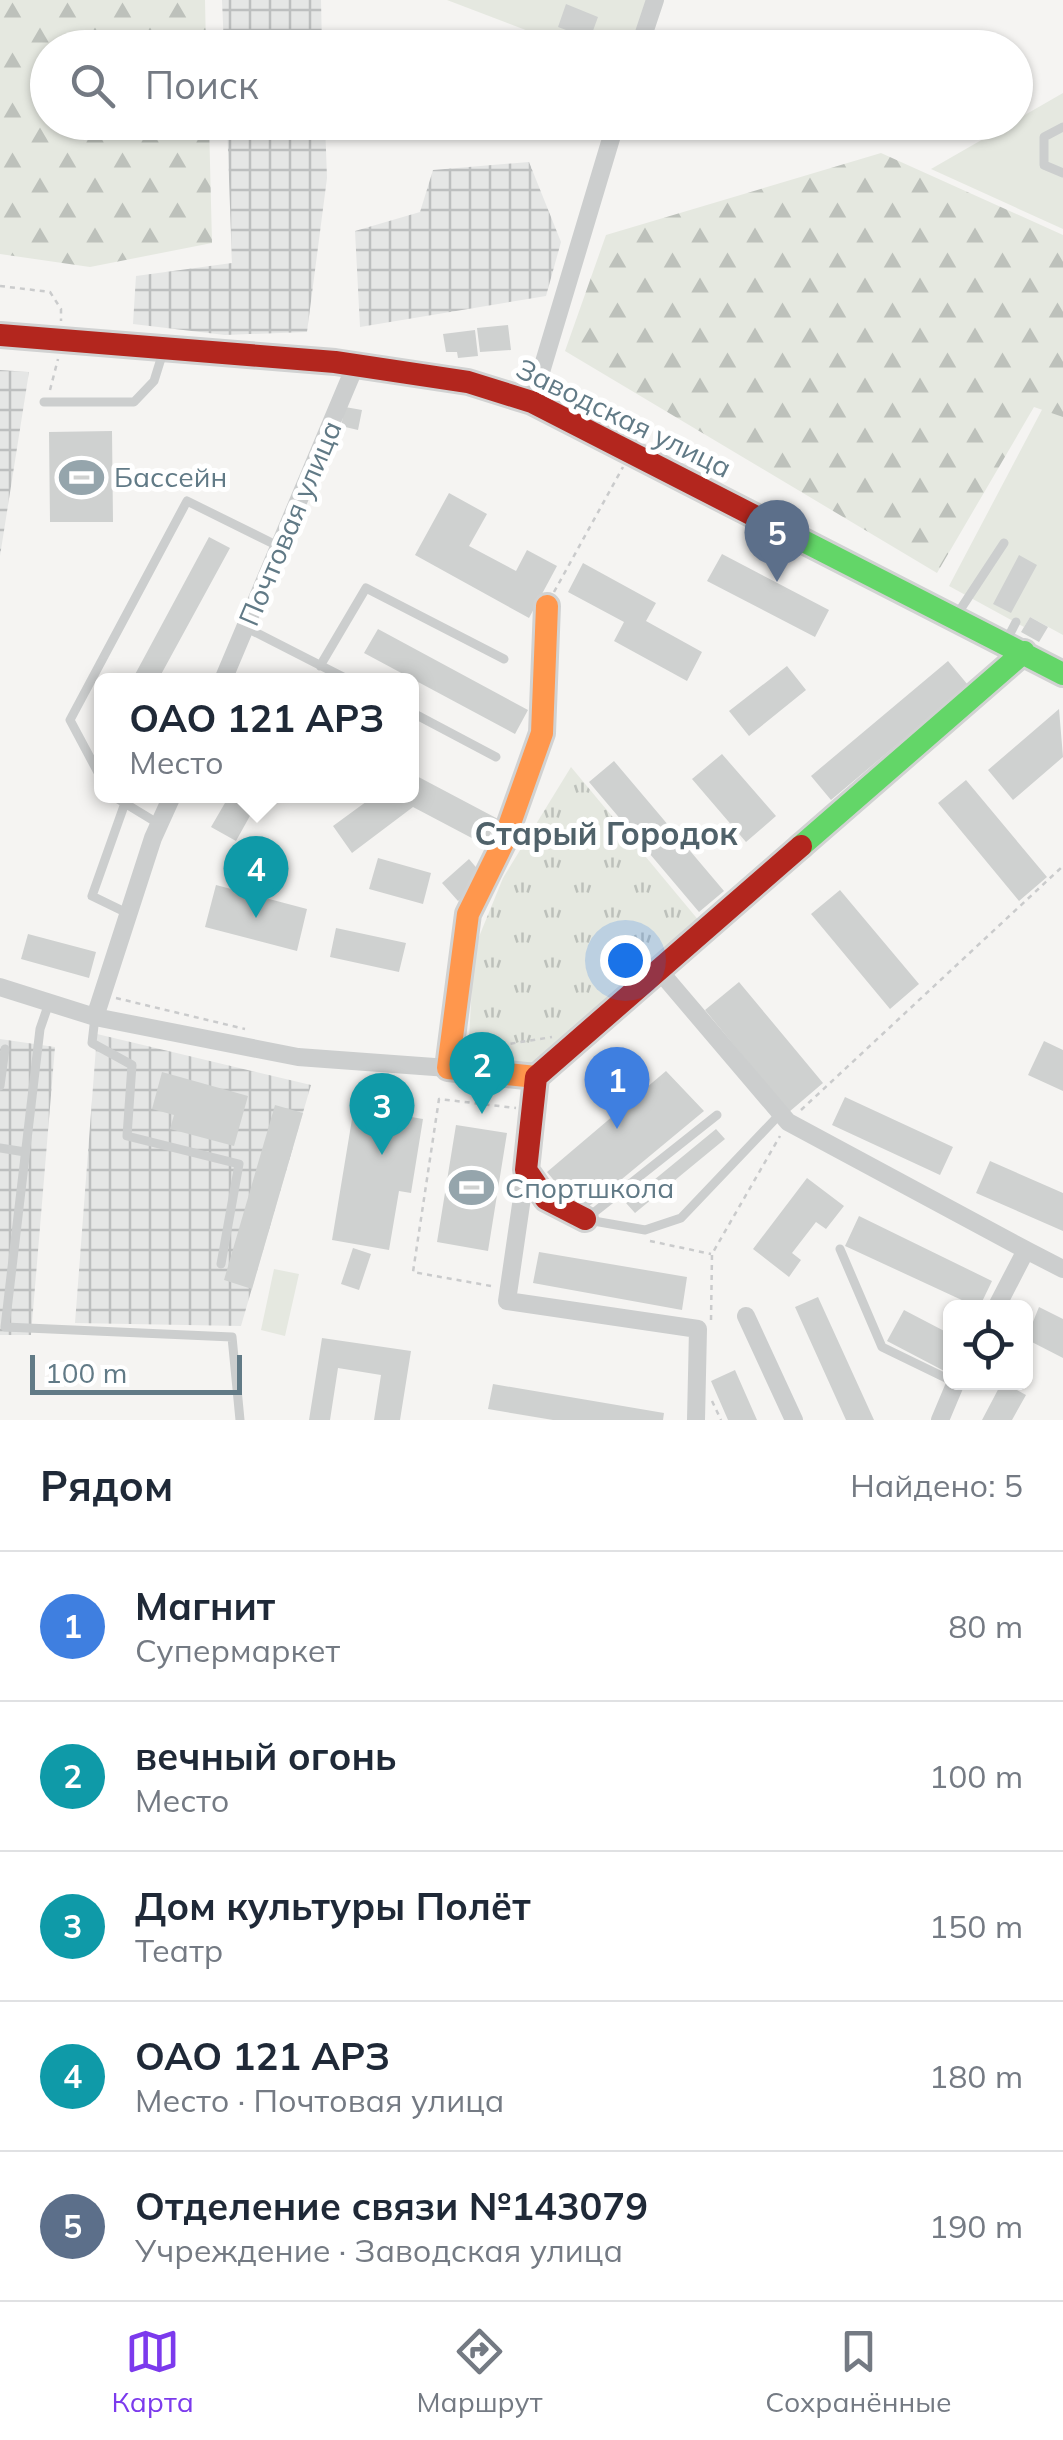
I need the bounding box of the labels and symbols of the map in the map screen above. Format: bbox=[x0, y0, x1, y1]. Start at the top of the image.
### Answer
street label: Заводская улица bbox=[511, 350, 737, 485]
street label: Почтовая улица bbox=[231, 415, 349, 631]
sports icon: Бассейн bbox=[57, 453, 105, 501]
place label: Бассейн bbox=[114, 459, 227, 494]
pin: 5 bbox=[744, 500, 810, 582]
district label: Старый Городок bbox=[474, 813, 738, 853]
pin: 4 bbox=[224, 836, 288, 918]
your location bbox=[600, 935, 651, 986]
pin: 2 bbox=[450, 1032, 514, 1114]
pin: 1 bbox=[584, 1046, 650, 1129]
pin: 3 bbox=[350, 1072, 414, 1155]
sports icon: Спортшкола bbox=[448, 1164, 496, 1212]
place label: Спортшкола bbox=[505, 1170, 674, 1205]
scale bar bbox=[30, 1350, 242, 1394]

